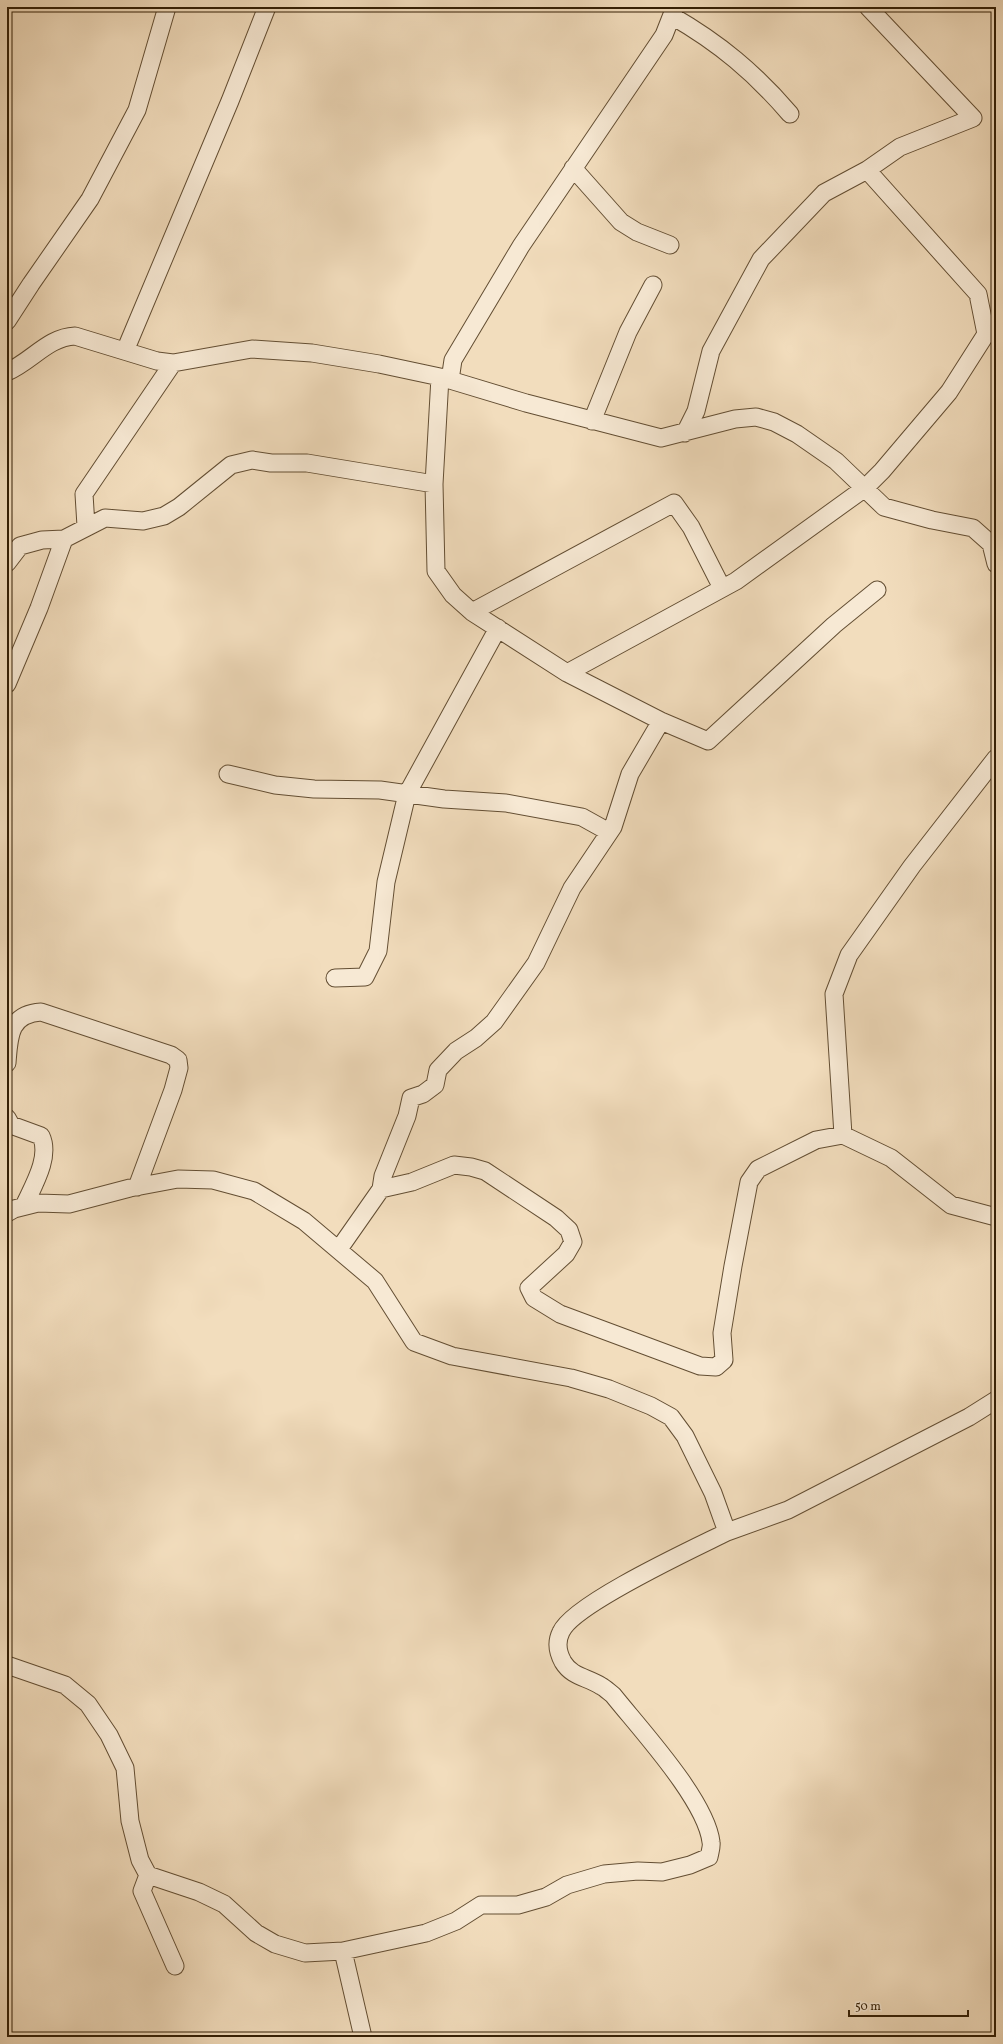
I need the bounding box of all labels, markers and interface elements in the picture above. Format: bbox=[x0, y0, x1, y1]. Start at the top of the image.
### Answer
scale bar bbox=[849, 1992, 968, 2018]
text: 50 m bbox=[855, 1999, 881, 2015]

